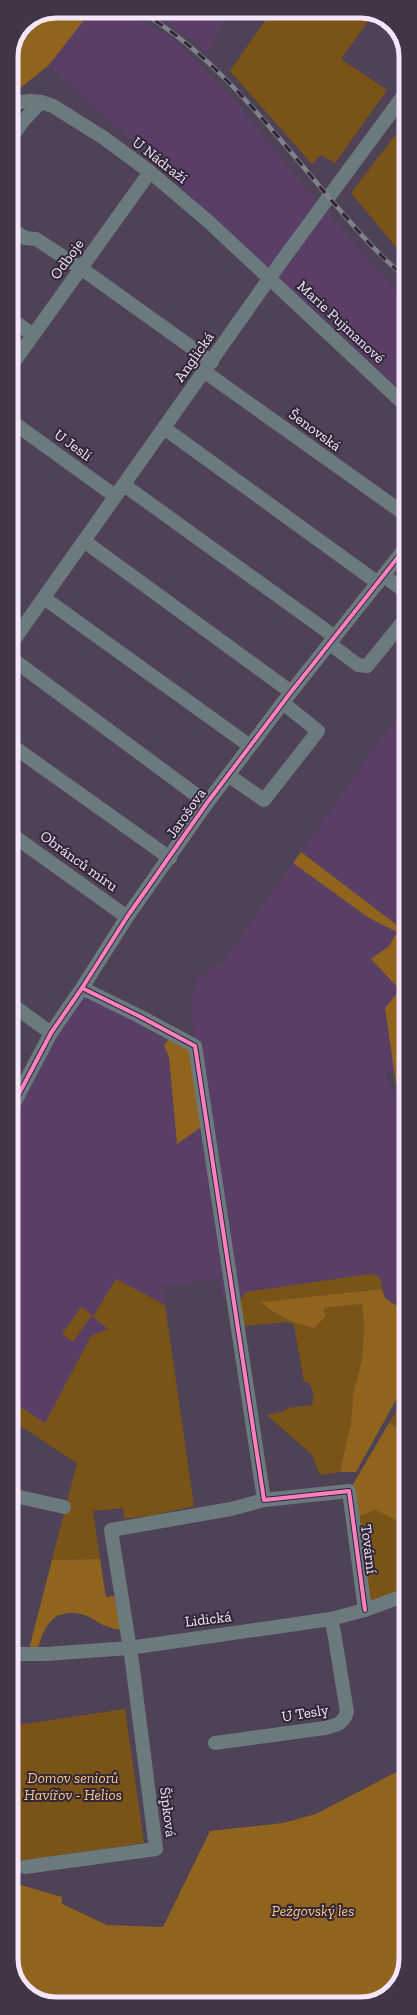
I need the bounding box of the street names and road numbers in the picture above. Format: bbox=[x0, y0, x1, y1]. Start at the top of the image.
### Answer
street label: U Nádraží bbox=[129, 133, 191, 187]
street label: Odboje bbox=[46, 235, 88, 283]
street label: Marie Pujmanové bbox=[294, 277, 388, 367]
street label: Anglická bbox=[170, 329, 218, 385]
street label: Šenovská bbox=[285, 405, 345, 455]
street label: U Jeslí bbox=[51, 425, 95, 465]
street label: Jarošova bbox=[162, 785, 210, 841]
street label: Obránců míru bbox=[37, 827, 122, 896]
street label: Tovární bbox=[357, 1523, 381, 1575]
street label: Lidická bbox=[184, 1607, 232, 1631]
street label: U Tesly bbox=[280, 1700, 330, 1726]
street label: Šípková bbox=[156, 1786, 180, 1838]

